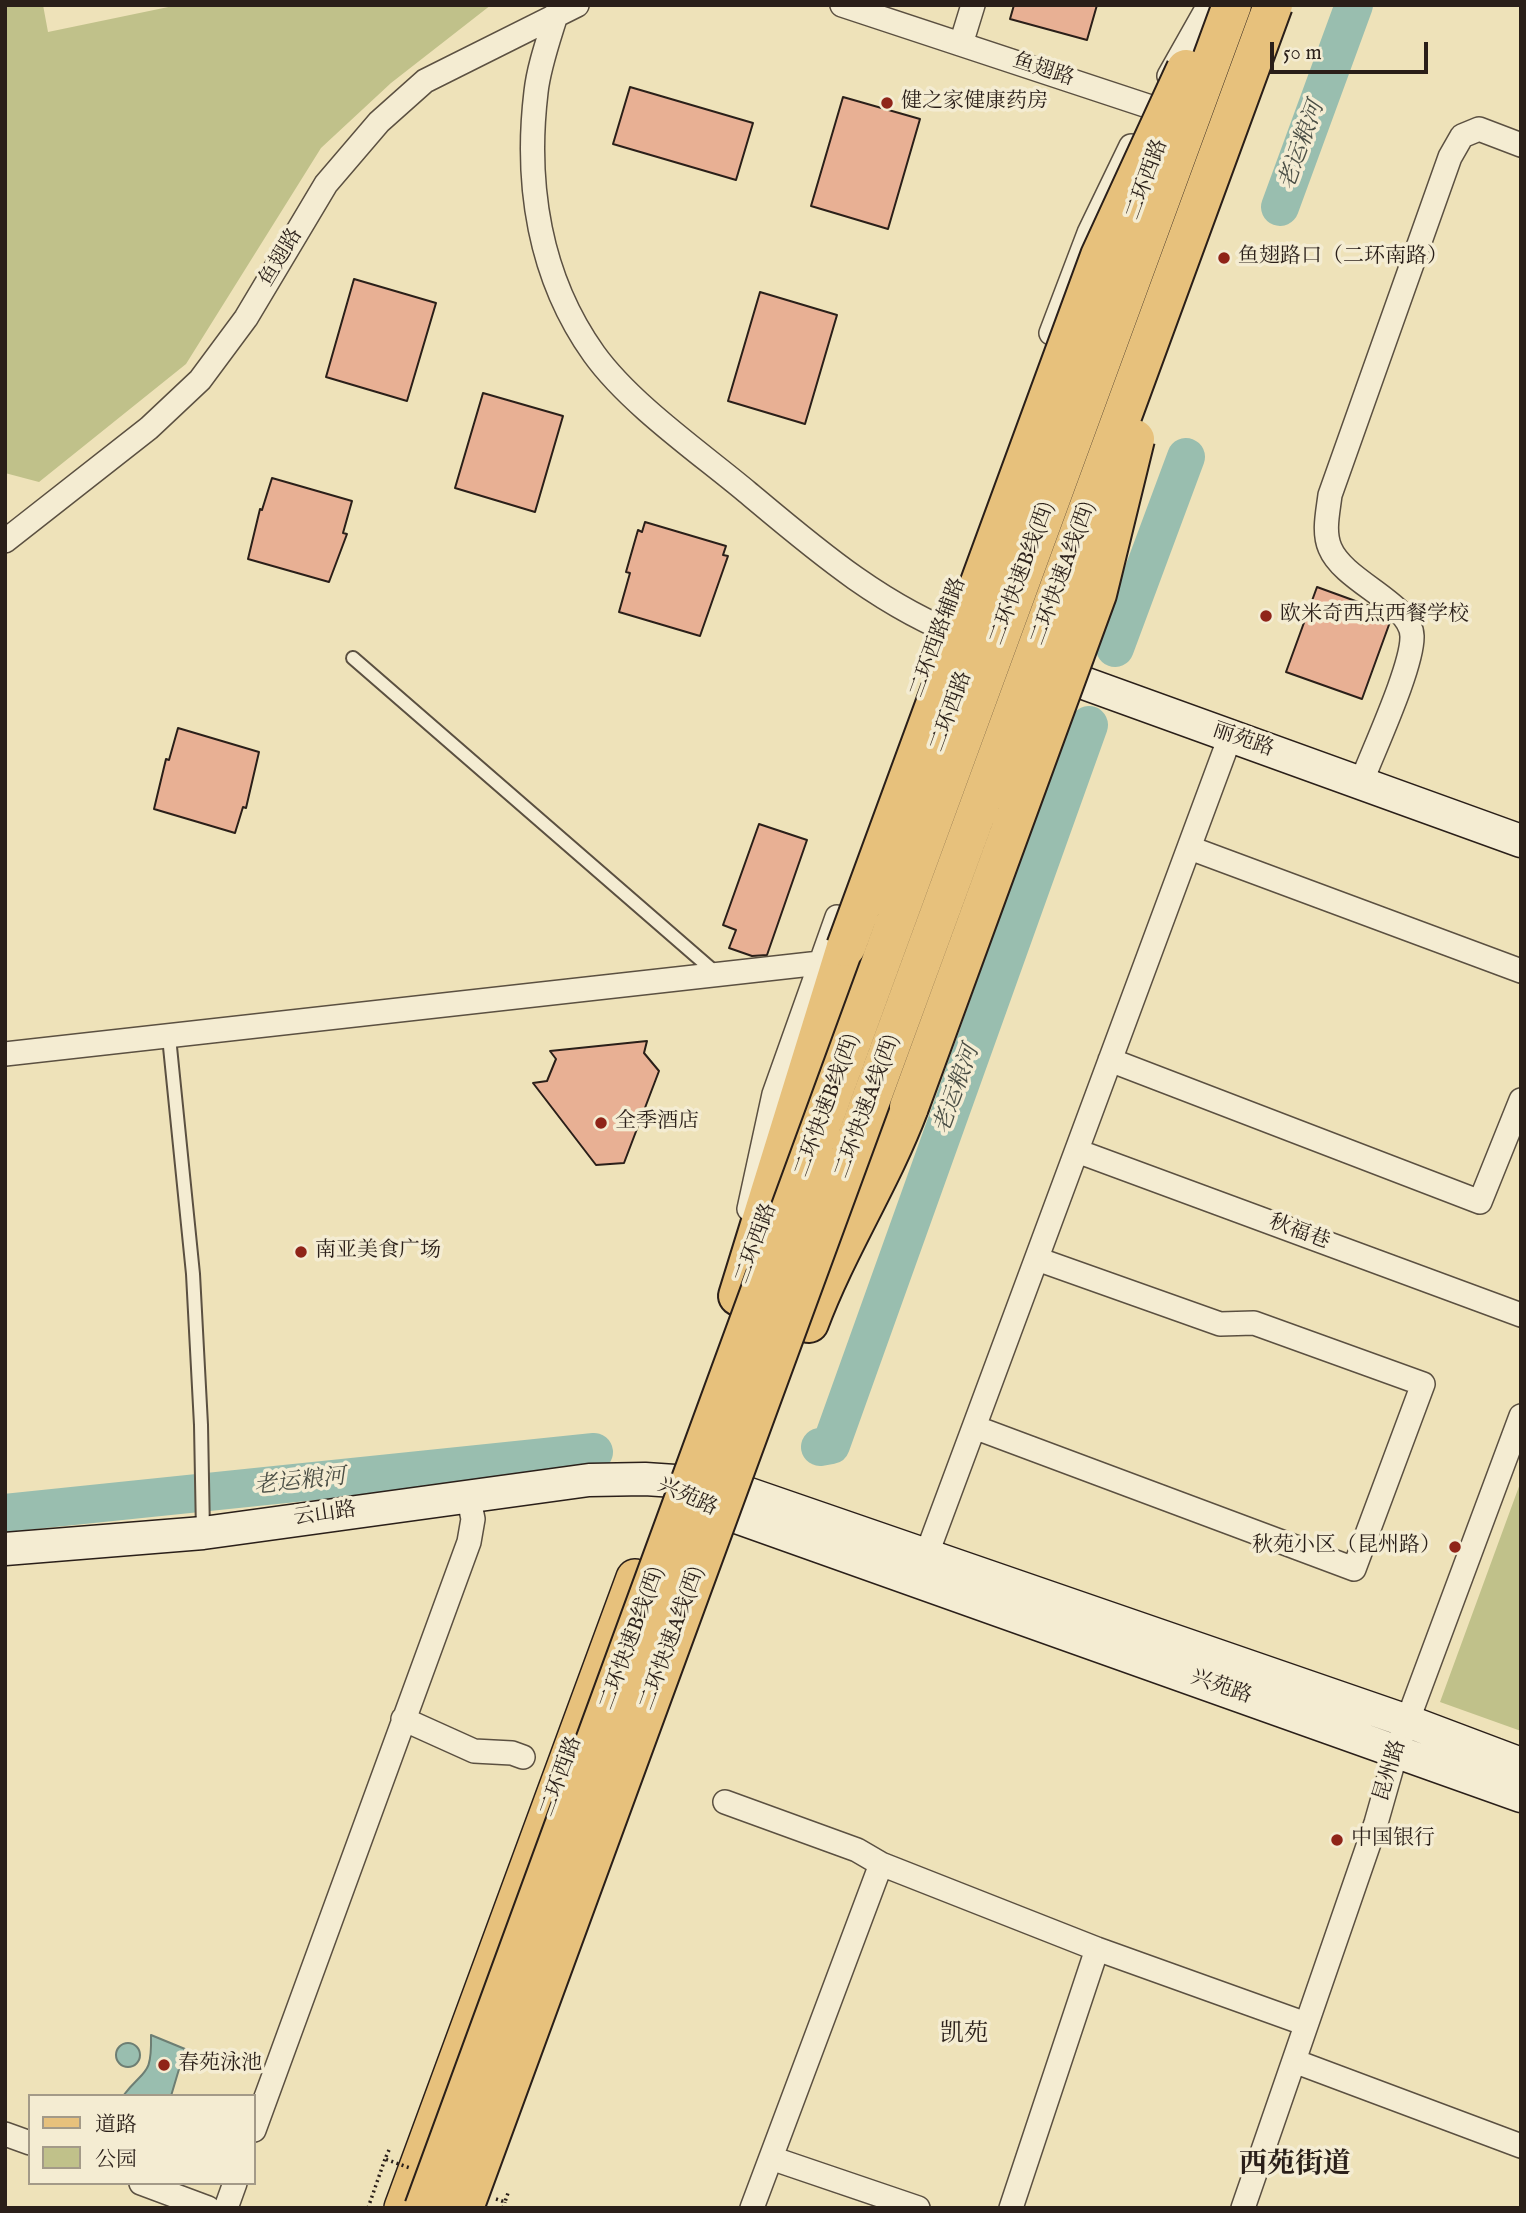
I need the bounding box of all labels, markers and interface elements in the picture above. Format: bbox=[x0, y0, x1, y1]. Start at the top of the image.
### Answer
scale bar bbox=[1274, 28, 1432, 72]
text: 50 m bbox=[1283, 40, 1322, 67]
street label: 鱼翅路 bbox=[1009, 49, 1077, 93]
place label: 健之家健康药房 bbox=[901, 90, 1048, 116]
marker: 健之家健康药房 bbox=[879, 95, 895, 111]
water label: 老运粮河 bbox=[1274, 98, 1332, 194]
street label: 二环西路 bbox=[1122, 136, 1174, 224]
street label: 鱼翅路 bbox=[255, 225, 309, 291]
place label: 鱼翅路口（二环南路） bbox=[1238, 245, 1448, 271]
marker: 鱼翅路口（二环南路） bbox=[1216, 250, 1232, 266]
street label: 二环快速B线(西) bbox=[985, 499, 1061, 649]
street label: 二环快速A线(西) bbox=[1026, 499, 1102, 649]
street label: 二环西路辅路 bbox=[906, 574, 972, 702]
place label: 欧米奇西点西餐学校 bbox=[1280, 603, 1469, 629]
marker: 欧米奇西点西餐学校 bbox=[1258, 608, 1274, 624]
street label: 二环西路 bbox=[926, 668, 978, 756]
street label: 丽苑路 bbox=[1209, 719, 1277, 763]
street label: 二环快速B线(西) bbox=[790, 1031, 866, 1181]
street label: 二环快速A线(西) bbox=[830, 1032, 906, 1182]
water label: 老运粮河 bbox=[929, 1042, 987, 1138]
place label: 全季酒店 bbox=[615, 1110, 699, 1136]
marker: 全季酒店 bbox=[593, 1115, 609, 1131]
street label: 二环西路 bbox=[731, 1200, 783, 1288]
street label: 秋福巷 bbox=[1265, 1210, 1333, 1256]
place label: 南亚美食广场 bbox=[315, 1239, 441, 1265]
marker: 南亚美食广场 bbox=[293, 1244, 309, 1260]
water label: 老运粮河 bbox=[253, 1464, 347, 1502]
street label: 兴苑路 bbox=[653, 1474, 721, 1522]
street label: 云山路 bbox=[292, 1498, 358, 1532]
place label: 秋苑小区（昆州路） bbox=[1252, 1534, 1441, 1560]
marker: 秋苑小区（昆州路） bbox=[1447, 1539, 1463, 1555]
street label: 二环快速B线(西) bbox=[595, 1564, 671, 1714]
street label: 二环快速A线(西) bbox=[635, 1564, 711, 1714]
street label: 兴苑路 bbox=[1187, 1666, 1255, 1710]
street label: 二环西路 bbox=[536, 1733, 588, 1821]
street label: 昆州路 bbox=[1370, 1737, 1412, 1805]
place label: 中国银行 bbox=[1351, 1827, 1435, 1853]
marker: 中国银行 bbox=[1329, 1832, 1345, 1848]
district label: 凯苑 bbox=[940, 2021, 988, 2049]
place label: 春苑泳池 bbox=[178, 2052, 262, 2078]
marker: 春苑泳池 bbox=[156, 2057, 172, 2073]
legend bbox=[28, 2094, 256, 2185]
text: 道路 bbox=[95, 2112, 137, 2139]
text: 公园 bbox=[95, 2147, 137, 2174]
district label: 西苑街道 bbox=[1239, 2149, 1351, 2183]

